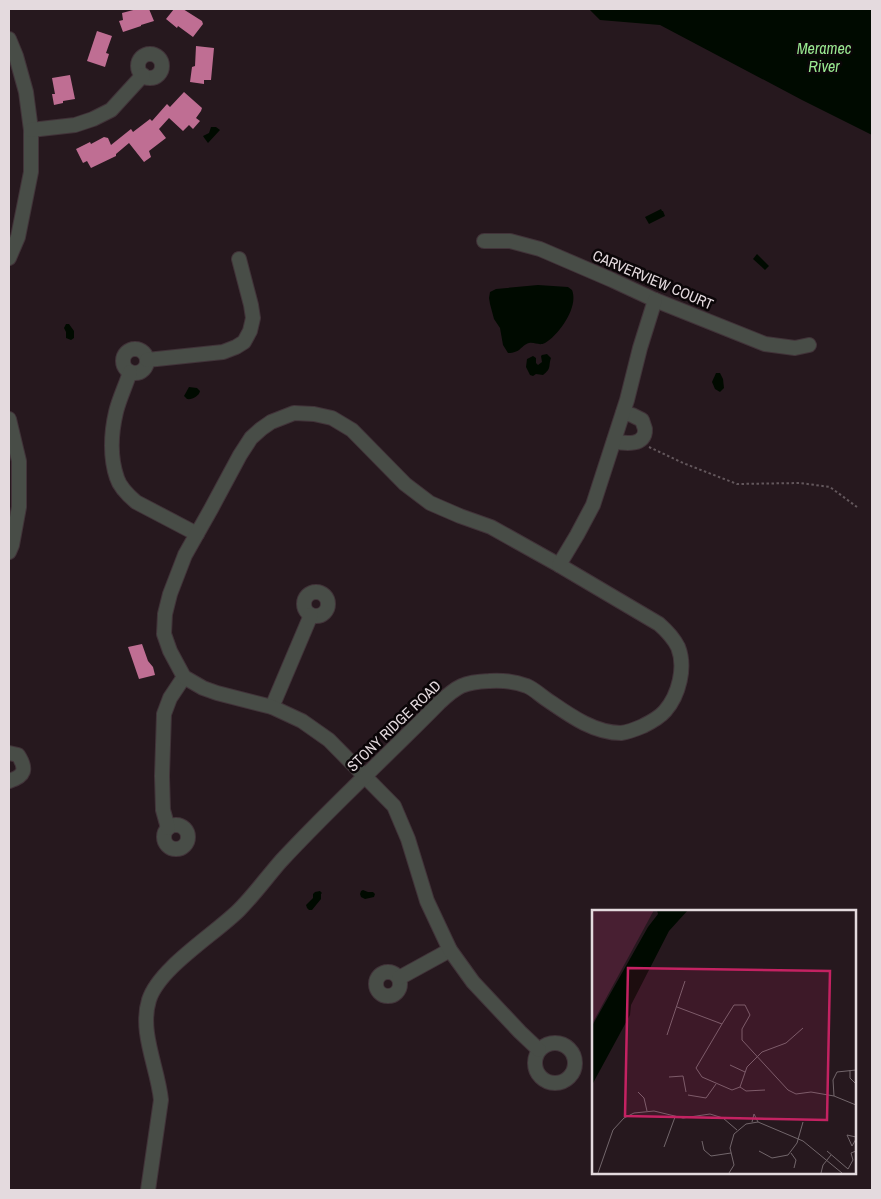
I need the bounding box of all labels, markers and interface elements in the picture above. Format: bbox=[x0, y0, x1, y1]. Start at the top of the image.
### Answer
water label: Meramec River bbox=[797, 37, 852, 77]
street label: CARVERVIEW COURT bbox=[590, 245, 717, 315]
street label: STONY RIDGE ROAD bbox=[342, 675, 445, 776]
inset map bbox=[592, 910, 856, 1174]

